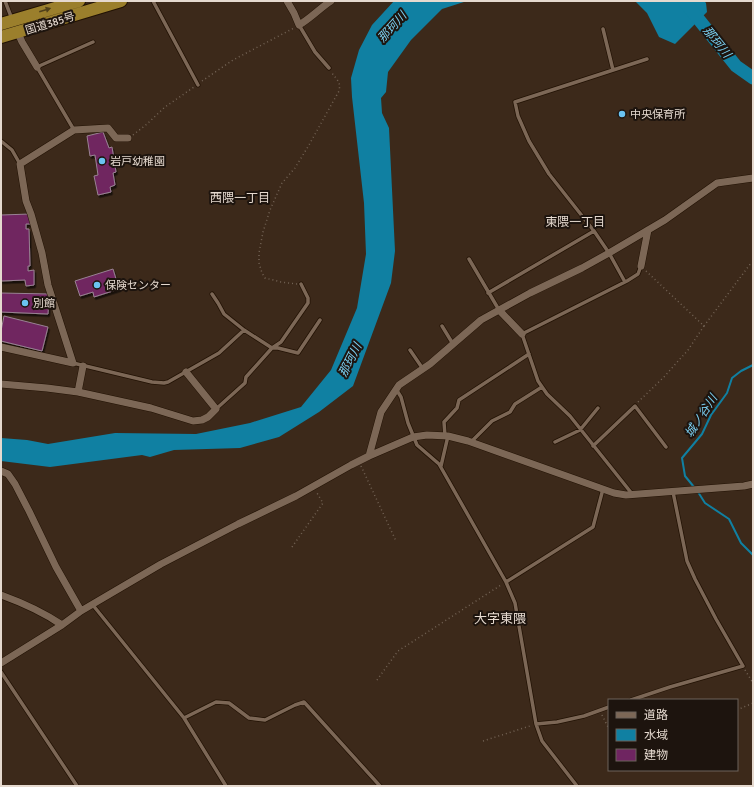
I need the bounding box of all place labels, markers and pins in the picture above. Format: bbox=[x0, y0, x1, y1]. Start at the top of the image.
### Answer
place label: 中央保育所 bbox=[630, 108, 686, 121]
marker: 中央保育所 bbox=[617, 109, 627, 119]
place label: 岩戸幼稚園 bbox=[110, 155, 165, 168]
marker: 岩戸幼稚園 bbox=[97, 156, 107, 166]
place label: 保険センター bbox=[105, 279, 171, 292]
marker: 保険センター bbox=[92, 280, 102, 290]
place label: 別館 bbox=[33, 297, 55, 310]
marker: 別館 bbox=[20, 298, 30, 308]

